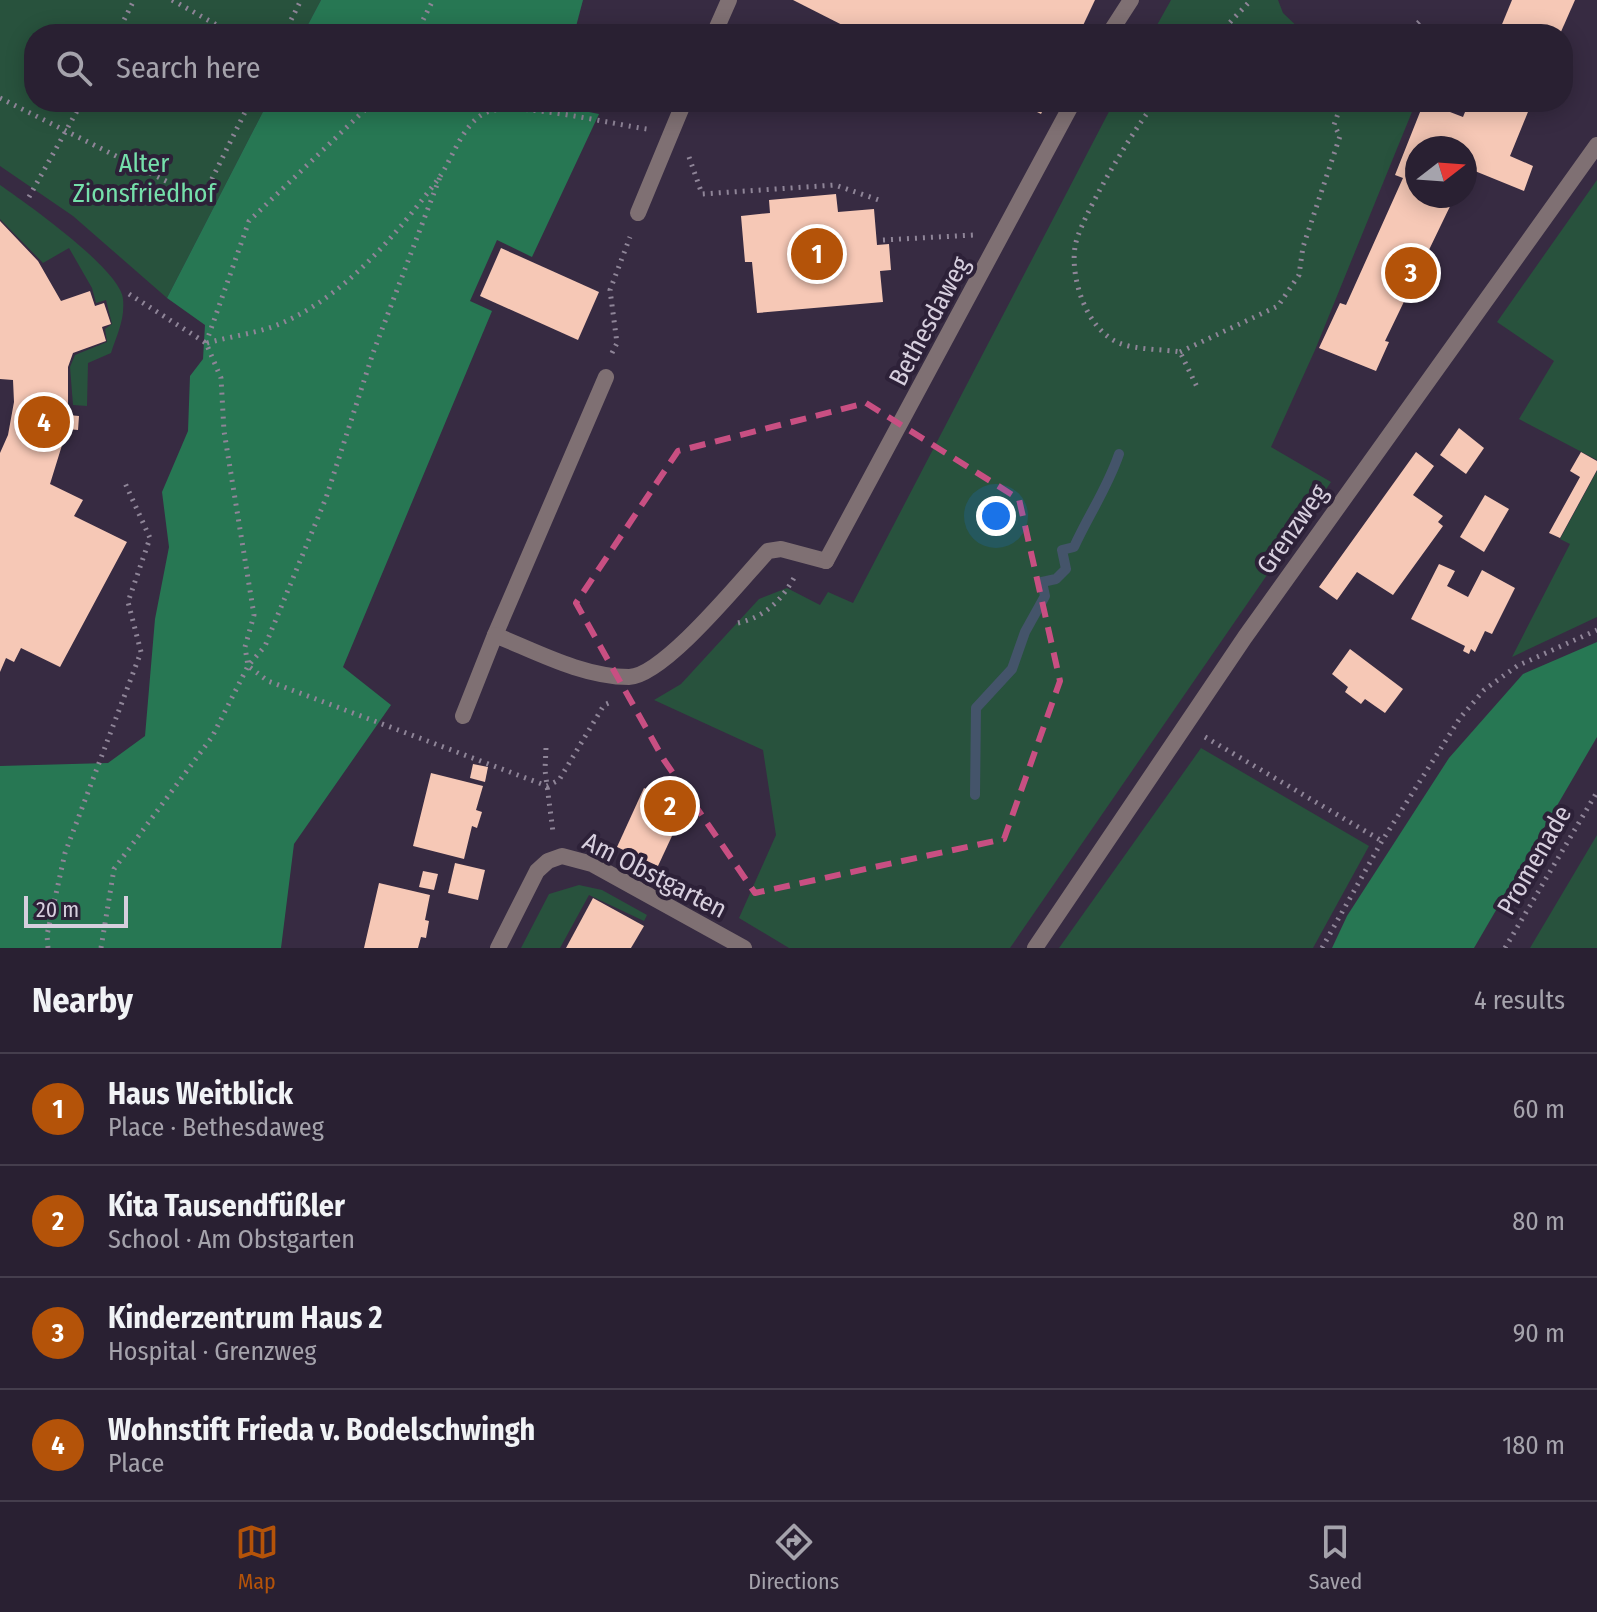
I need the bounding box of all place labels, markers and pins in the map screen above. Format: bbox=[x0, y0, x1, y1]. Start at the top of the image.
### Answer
pin: 1 bbox=[791, 224, 843, 284]
pin: 3 bbox=[1385, 243, 1437, 303]
pin: 4 bbox=[18, 392, 70, 452]
pin: 2 bbox=[644, 776, 696, 836]

